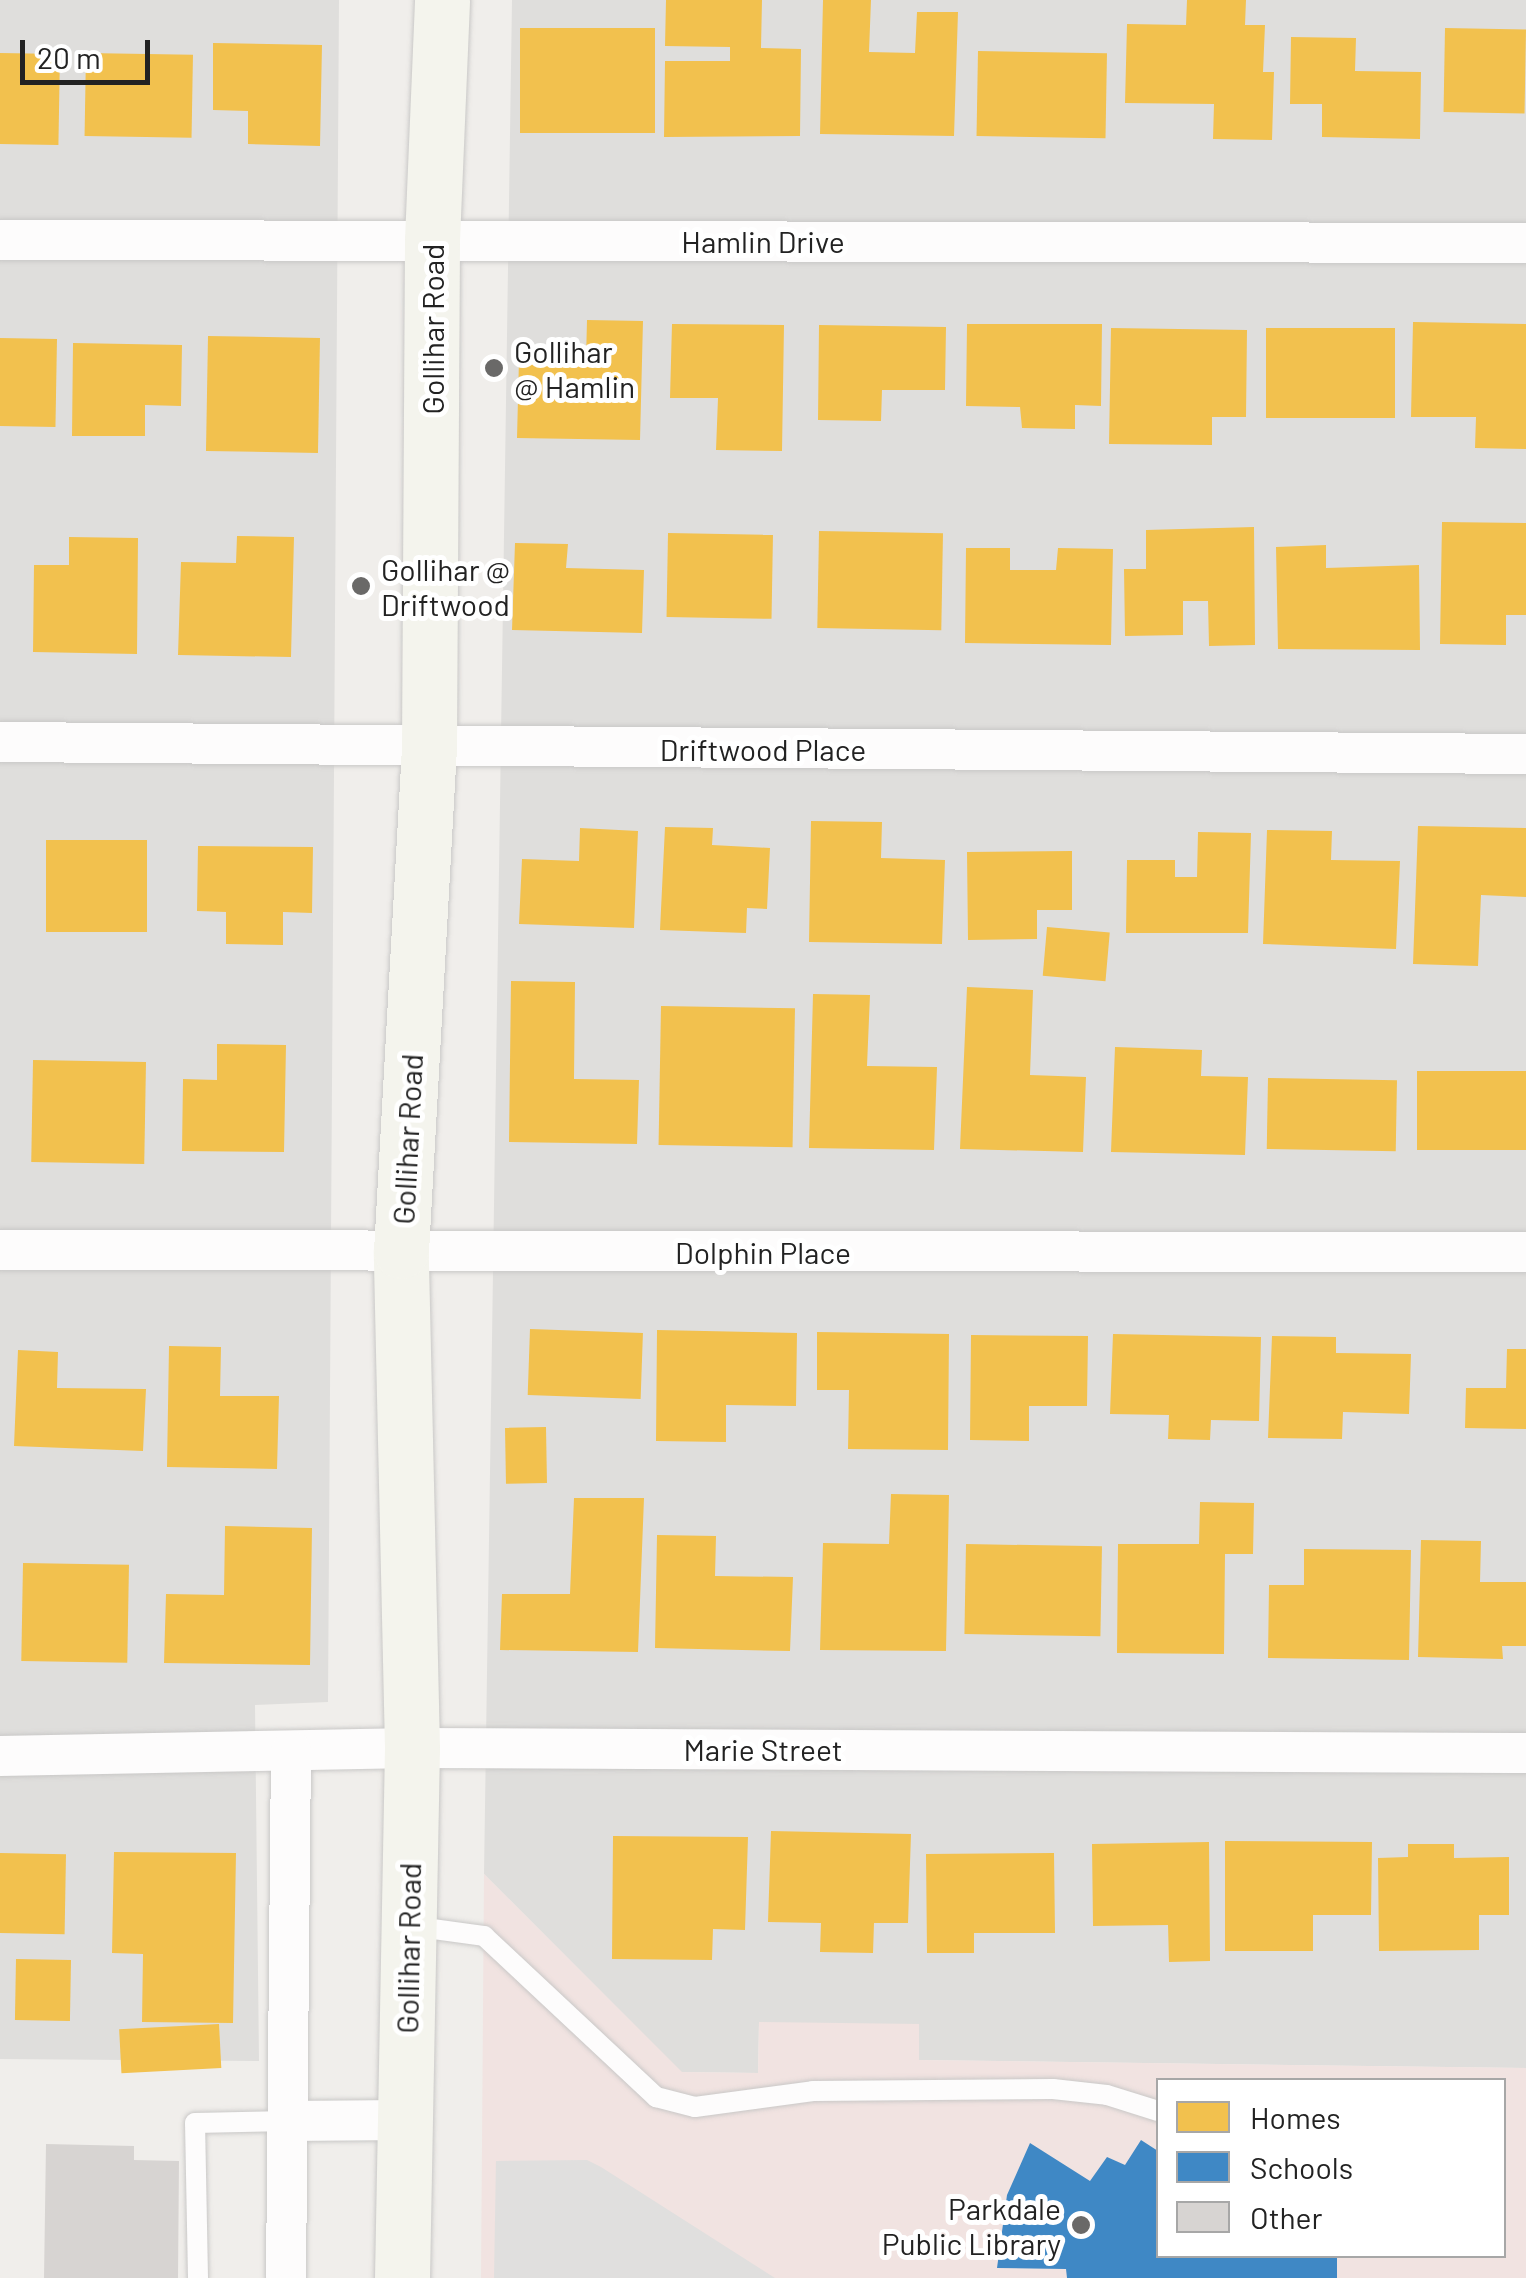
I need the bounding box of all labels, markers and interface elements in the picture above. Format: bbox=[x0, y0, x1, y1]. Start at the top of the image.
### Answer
scale bar bbox=[25, 20, 155, 82]
text: 20 m bbox=[37, 39, 101, 75]
street label: Hamlin Drive bbox=[681, 223, 845, 259]
street label: Gollihar Road bbox=[414, 244, 450, 414]
place label: Gollihar @ Hamlin bbox=[514, 333, 635, 404]
marker: Gollihar @ Hamlin bbox=[483, 357, 505, 379]
place label: Gollihar @ Driftwood bbox=[381, 551, 510, 622]
marker: Gollihar @ Driftwood bbox=[350, 575, 372, 597]
street label: Driftwood Place bbox=[660, 731, 866, 767]
street label: Gollihar Road bbox=[385, 1053, 429, 1225]
street label: Dolphin Place bbox=[675, 1234, 851, 1270]
street label: Marie Street bbox=[683, 1731, 843, 1767]
street label: Gollihar Road bbox=[389, 1862, 427, 2034]
legend bbox=[1156, 2078, 1506, 2258]
text: Homes bbox=[1250, 2099, 1341, 2135]
text: Schools bbox=[1250, 2149, 1353, 2185]
place label: Parkdale Public Library bbox=[882, 2190, 1061, 2260]
text: Other bbox=[1250, 2199, 1322, 2235]
marker: Parkdale Public Library bbox=[1070, 2214, 1092, 2236]

